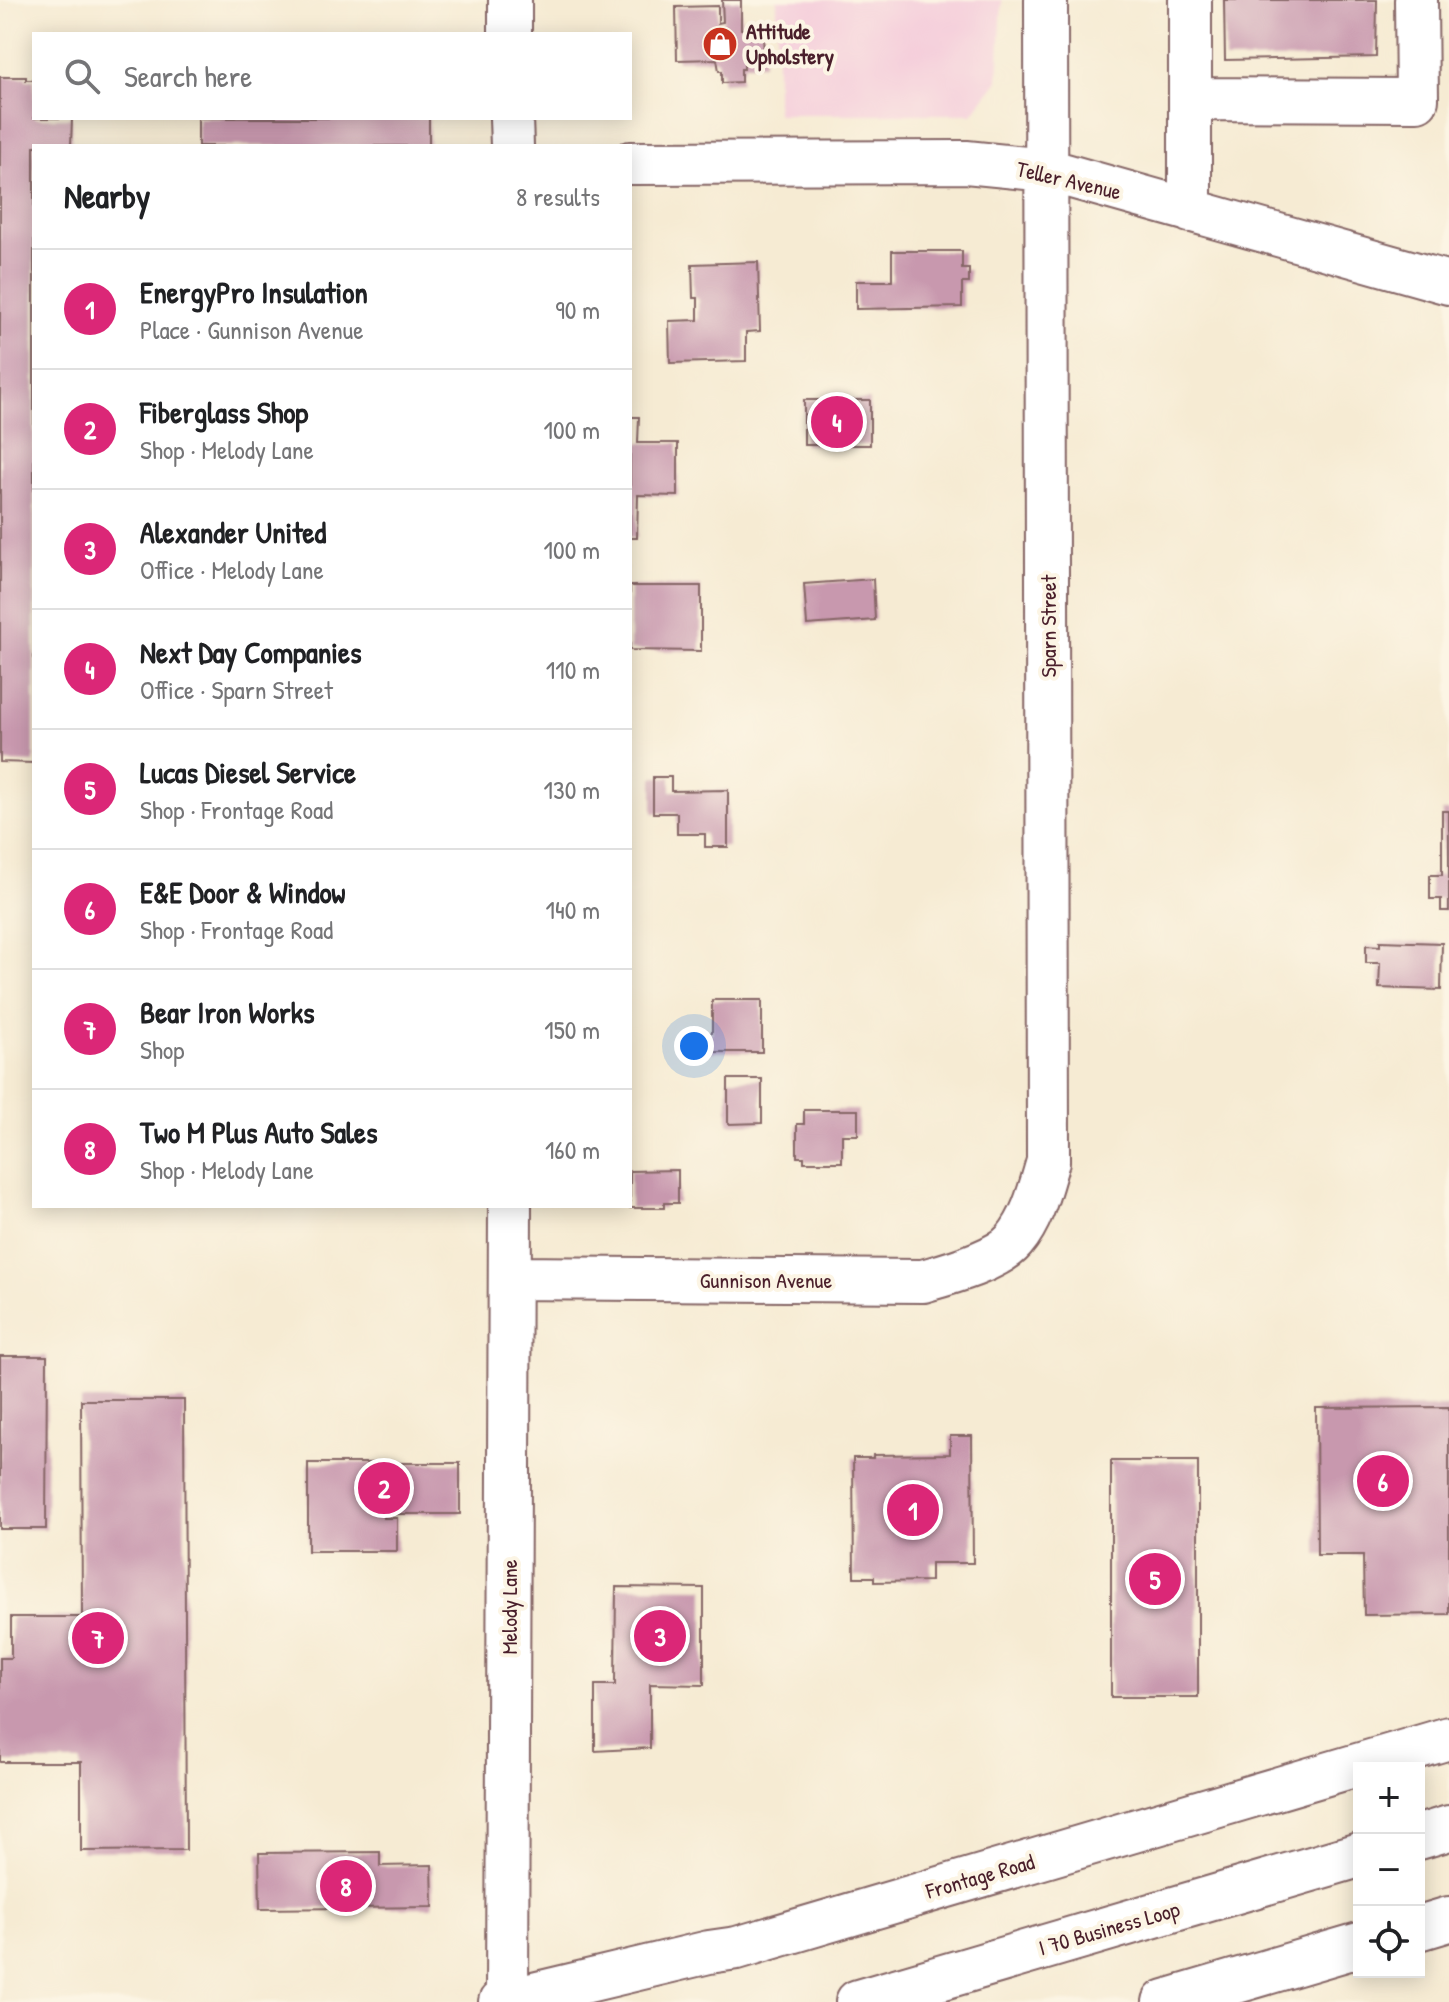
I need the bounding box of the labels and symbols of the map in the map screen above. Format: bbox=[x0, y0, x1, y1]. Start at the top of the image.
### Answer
place label: Attitude Upholstery bbox=[746, 16, 835, 72]
shop icon: Attitude Upholstery bbox=[701, 25, 739, 63]
street label: Teller Avenue bbox=[1014, 153, 1125, 207]
pin: 4 bbox=[811, 392, 863, 452]
street label: Sparn Street bbox=[1033, 574, 1063, 677]
your location bbox=[674, 1026, 714, 1066]
street label: Gunnison Avenue bbox=[700, 1265, 832, 1295]
pin: 6 bbox=[1357, 1451, 1409, 1511]
pin: 2 bbox=[358, 1458, 410, 1518]
pin: 1 bbox=[887, 1480, 939, 1540]
pin: 5 bbox=[1129, 1549, 1181, 1609]
street label: Melody Lane bbox=[494, 1559, 524, 1655]
pin: 3 bbox=[634, 1606, 686, 1666]
pin: 7 bbox=[72, 1608, 124, 1668]
street label: Frontage Road bbox=[921, 1846, 1038, 1906]
pin: 8 bbox=[320, 1856, 372, 1916]
street label: I 70 Business Loop bbox=[1035, 1893, 1184, 1962]

